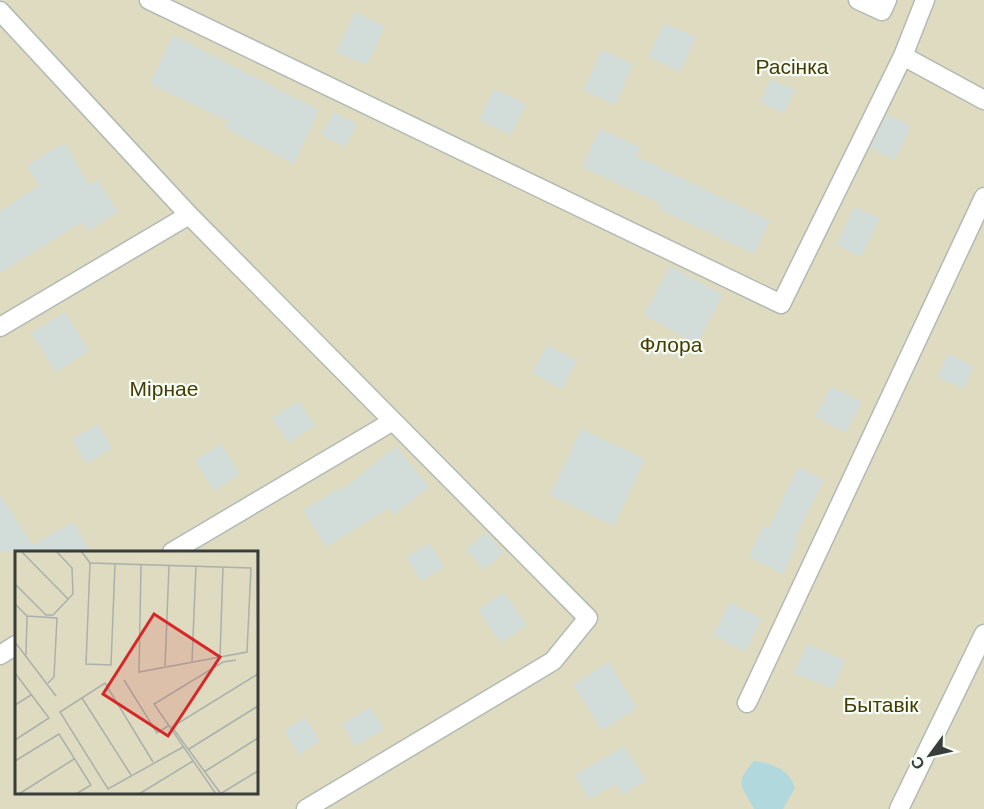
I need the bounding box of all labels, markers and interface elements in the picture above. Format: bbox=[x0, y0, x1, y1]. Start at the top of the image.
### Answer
park label: Расінка bbox=[755, 53, 829, 78]
park label: Флора bbox=[640, 331, 703, 356]
park label: Мірнае bbox=[130, 375, 198, 400]
inset map bbox=[15, 551, 258, 794]
park label: Бытавік bbox=[844, 691, 919, 716]
north arrow bbox=[900, 725, 960, 785]
text: С bbox=[906, 753, 928, 773]

